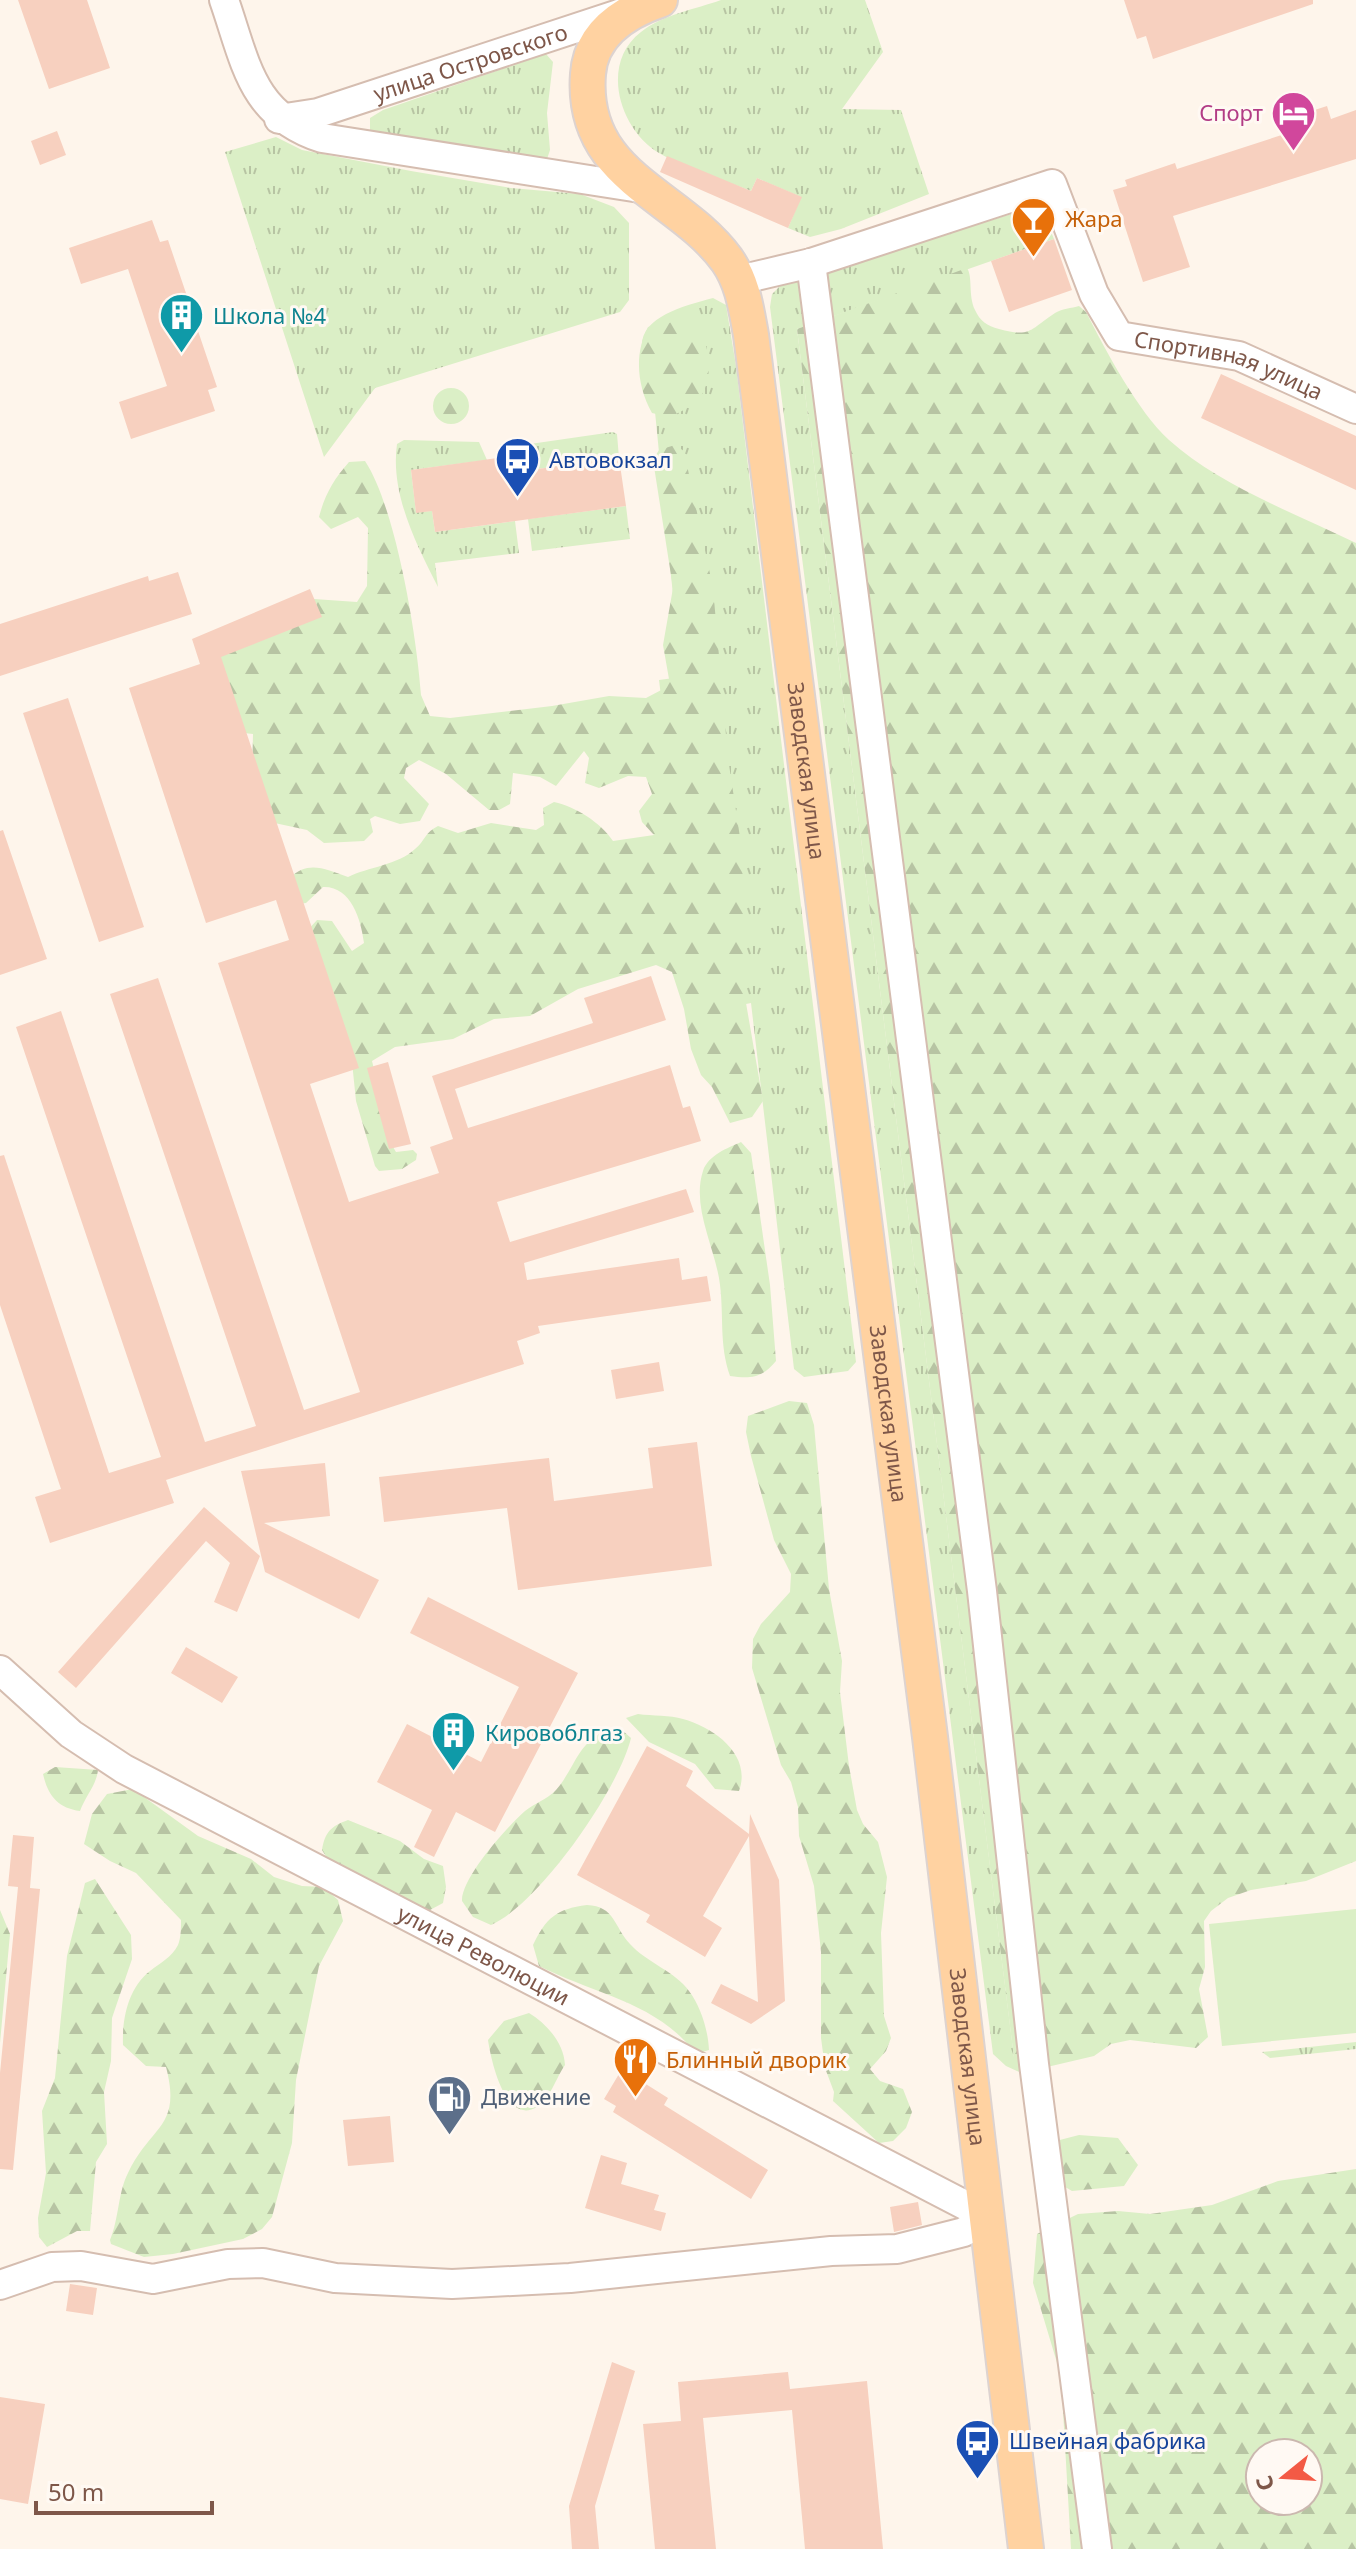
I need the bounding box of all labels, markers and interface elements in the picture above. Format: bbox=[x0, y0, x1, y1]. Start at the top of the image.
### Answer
street label: улица Островского bbox=[369, 16, 571, 108]
hotel icon: Спорт bbox=[1270, 89, 1318, 152]
place label: Спорт bbox=[1199, 97, 1263, 127]
bar icon: Жара bbox=[1010, 195, 1058, 258]
place label: Жара bbox=[1065, 203, 1123, 233]
building icon: Школа №4 bbox=[158, 292, 206, 355]
place label: Школа №4 bbox=[213, 300, 326, 330]
street label: Спортивная улица bbox=[1132, 323, 1328, 406]
bus stop icon: Автовокзал bbox=[494, 436, 542, 499]
place label: Автовокзал bbox=[549, 444, 671, 474]
street label: Заводская улица bbox=[781, 680, 834, 861]
street label: Заводская улица bbox=[864, 1323, 916, 1504]
building icon: Кировоблгаз bbox=[430, 1709, 478, 1772]
place label: Кировоблгаз bbox=[485, 1717, 623, 1747]
street label: улица Революции bbox=[393, 1897, 575, 2012]
street label: Заводская улица bbox=[943, 1966, 994, 2147]
restaurant icon: Блинный дворик bbox=[611, 2036, 659, 2099]
place label: Блинный дворик bbox=[666, 2044, 847, 2074]
fuel station icon: Движение bbox=[426, 2073, 474, 2136]
place label: Движение bbox=[481, 2081, 591, 2111]
bus stop icon: Швейная фабрика bbox=[954, 2417, 1002, 2480]
place label: Швейная фабрика bbox=[1009, 2425, 1206, 2455]
north arrow bbox=[1244, 2437, 1324, 2517]
scale bar bbox=[36, 2465, 212, 2515]
text: С bbox=[1248, 2472, 1280, 2495]
text: 50 m bbox=[48, 2475, 104, 2508]

